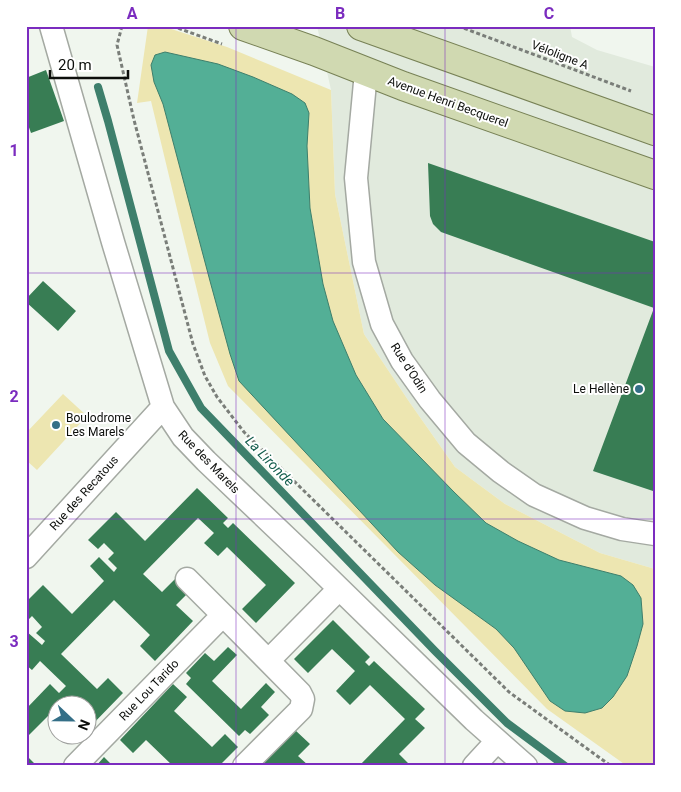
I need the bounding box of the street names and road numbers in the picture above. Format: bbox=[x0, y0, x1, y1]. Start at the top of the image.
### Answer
street label: Véloligne A bbox=[530, 38, 591, 72]
street label: Avenue Henri Becquerel bbox=[386, 74, 510, 130]
street label: Rue d'Odin bbox=[388, 340, 430, 396]
street label: Rue des Marels bbox=[175, 428, 243, 496]
street label: Rue des Recatous bbox=[47, 453, 121, 533]
street label: Rue Lou Tarido bbox=[116, 656, 182, 724]

